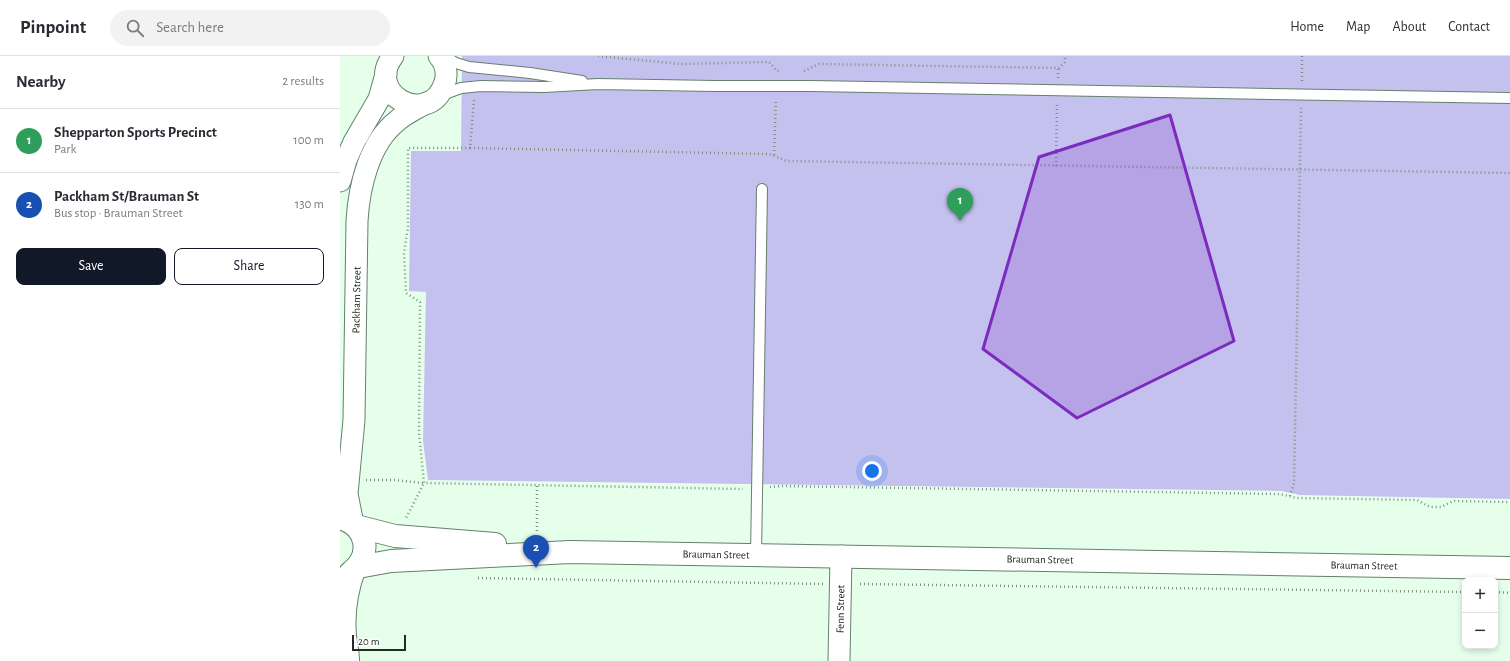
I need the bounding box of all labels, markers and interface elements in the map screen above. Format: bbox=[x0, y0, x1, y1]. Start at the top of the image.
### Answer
search box bbox=[110, 10, 390, 46]
icon: search bbox=[124, 17, 146, 39]
text: Pinpoint bbox=[20, 18, 86, 37]
text: Search here bbox=[156, 20, 224, 35]
text: Home bbox=[1290, 20, 1324, 34]
text: Map bbox=[1346, 20, 1370, 34]
text: About bbox=[1392, 20, 1426, 34]
text: Contact bbox=[1448, 20, 1490, 34]
text: Nearby bbox=[16, 73, 66, 90]
text: 2 results bbox=[282, 75, 324, 88]
text: Shepparton Sports Precinct bbox=[54, 125, 217, 140]
text: 1 bbox=[27, 134, 31, 147]
text: 100 m bbox=[293, 134, 324, 147]
text: Park bbox=[54, 143, 76, 156]
pin: 1 bbox=[947, 188, 973, 221]
text: Packham St/Brauman St bbox=[54, 189, 199, 204]
text: 2 bbox=[26, 198, 32, 211]
text: 130 m bbox=[295, 198, 324, 211]
text: Bus stop · Brauman Street bbox=[54, 207, 183, 220]
button: Save bbox=[16, 248, 166, 285]
button: Share bbox=[174, 248, 324, 285]
street label: Packham Street bbox=[350, 266, 363, 334]
your location bbox=[862, 461, 882, 481]
pin: 2 bbox=[523, 535, 549, 568]
street label: Brauman Street bbox=[682, 548, 750, 561]
street label: Brauman Street bbox=[1006, 553, 1074, 566]
street label: Brauman Street bbox=[1330, 559, 1398, 572]
map controls bbox=[1462, 577, 1498, 649]
button: + bbox=[1462, 577, 1498, 613]
street label: Fenn Street bbox=[835, 584, 846, 633]
button: − bbox=[1462, 613, 1498, 649]
scale bar bbox=[352, 633, 406, 652]
text: 20 m bbox=[358, 636, 379, 647]

